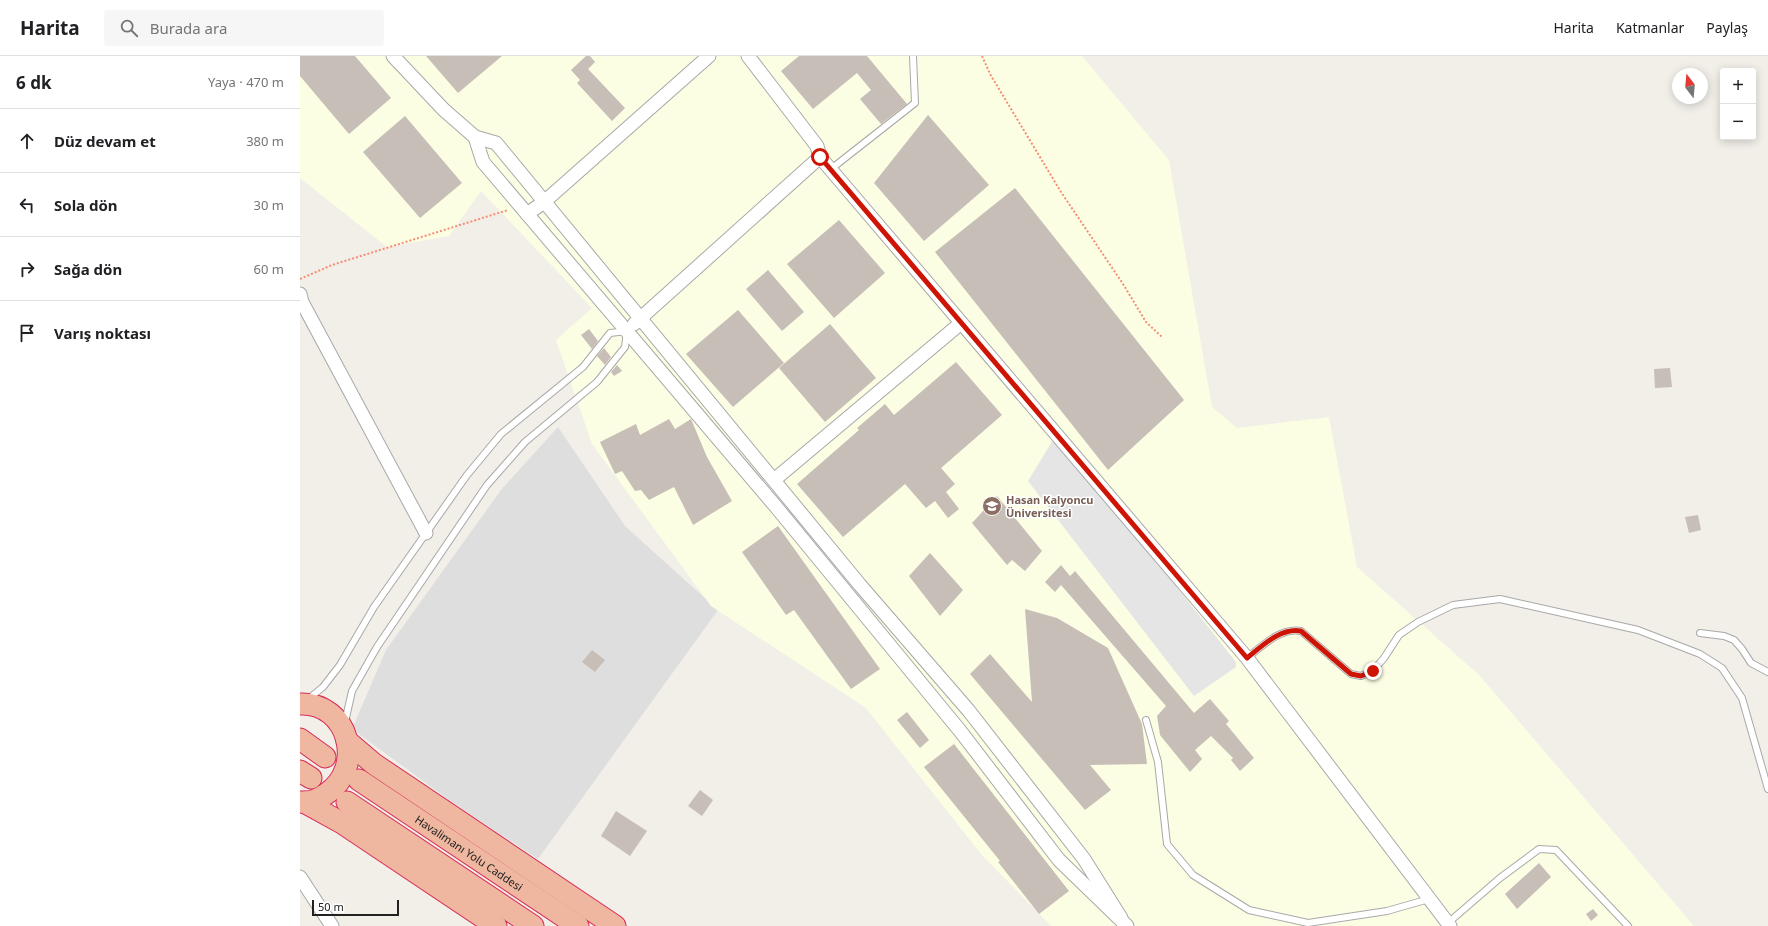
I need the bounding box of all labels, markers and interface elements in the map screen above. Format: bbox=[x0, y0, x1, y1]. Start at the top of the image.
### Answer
search box bbox=[104, 10, 384, 46]
text: Harita bbox=[20, 15, 80, 41]
icon: search bbox=[118, 17, 140, 39]
text: Burada ara bbox=[150, 18, 227, 38]
text: Harita bbox=[1553, 18, 1594, 37]
text: Katmanlar bbox=[1616, 18, 1684, 37]
text: Paylaş bbox=[1706, 18, 1748, 37]
north arrow bbox=[1672, 68, 1708, 104]
map controls bbox=[1720, 68, 1756, 140]
button: + bbox=[1720, 68, 1756, 104]
text: 6 dk bbox=[16, 71, 51, 94]
text: Yaya · 470 m bbox=[208, 73, 284, 91]
button: − bbox=[1720, 104, 1756, 140]
icon: ahead bbox=[16, 130, 38, 152]
text: Düz devam et bbox=[54, 131, 156, 151]
text: 380 m bbox=[246, 132, 284, 150]
route start bbox=[811, 148, 829, 166]
icon: left bbox=[16, 194, 38, 216]
text: Sola dön bbox=[54, 195, 118, 215]
text: 30 m bbox=[254, 196, 284, 214]
icon: right bbox=[16, 258, 38, 280]
text: Sağa dön bbox=[54, 259, 122, 279]
text: 60 m bbox=[254, 260, 284, 278]
icon: arrive bbox=[16, 322, 38, 344]
text: Varış noktası bbox=[54, 323, 151, 343]
place label: Hasan Kalyoncu Üniversitesi bbox=[1006, 492, 1093, 520]
school or university icon: Hasan Kalyoncu Üniversitesi bbox=[981, 495, 1003, 517]
route end bbox=[1364, 662, 1382, 680]
street label: Havalimanı Yolu Caddesi bbox=[412, 811, 526, 894]
scale bar bbox=[312, 898, 399, 917]
text: 50 m bbox=[318, 899, 344, 914]

